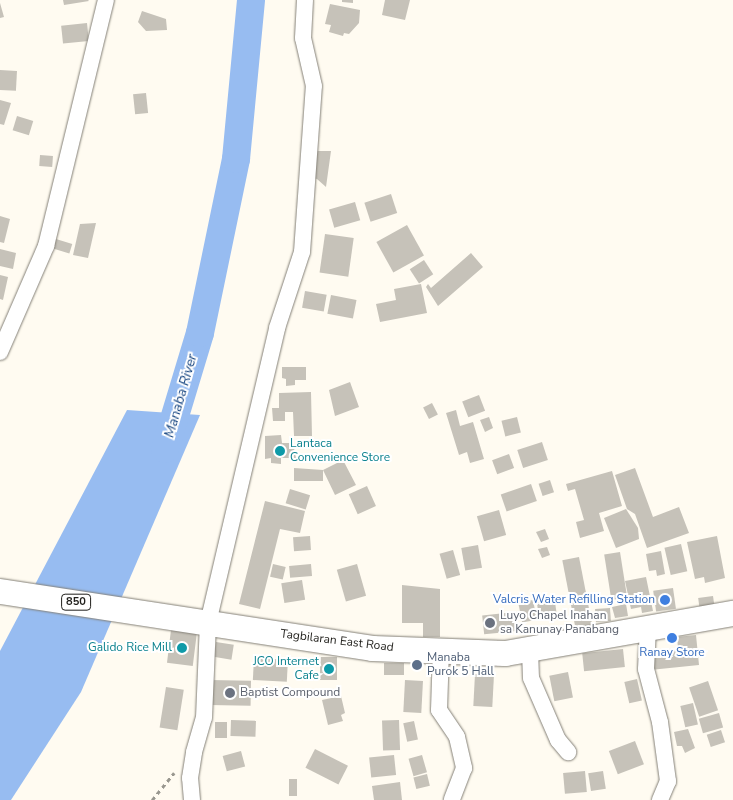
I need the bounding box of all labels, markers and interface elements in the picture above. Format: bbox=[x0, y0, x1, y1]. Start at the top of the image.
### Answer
water label: Manaba River bbox=[161, 352, 201, 440]
place label: Lantaca Convenience Store bbox=[290, 437, 390, 465]
marker: Lantaca Convenience Store bbox=[274, 445, 286, 457]
place label: Valcris Water Refilling Station bbox=[493, 593, 655, 607]
road number: 850 bbox=[61, 594, 91, 610]
marker: Valcris Water Refilling Station bbox=[659, 594, 671, 606]
place label: Luyo Chapel Inahan sa Kanunay Panabang bbox=[500, 609, 619, 637]
marker: Luyo Chapel Inahan sa Kanunay Panabang bbox=[484, 617, 496, 629]
street label: Tagbilaran East Road bbox=[280, 627, 394, 655]
marker: Ranay Store bbox=[666, 632, 678, 644]
place label: Galido Rice Mill bbox=[88, 641, 172, 655]
marker: Galido Rice Mill bbox=[176, 642, 188, 654]
place label: Ranay Store bbox=[639, 646, 705, 660]
place label: Manaba Purok 5 Hall bbox=[427, 651, 494, 679]
place label: JCO Internet Cafe bbox=[253, 655, 319, 683]
marker: Manaba Purok 5 Hall bbox=[411, 659, 423, 671]
marker: JCO Internet Cafe bbox=[323, 663, 335, 675]
place label: Baptist Compound bbox=[240, 686, 340, 700]
marker: Baptist Compound bbox=[224, 687, 236, 699]

